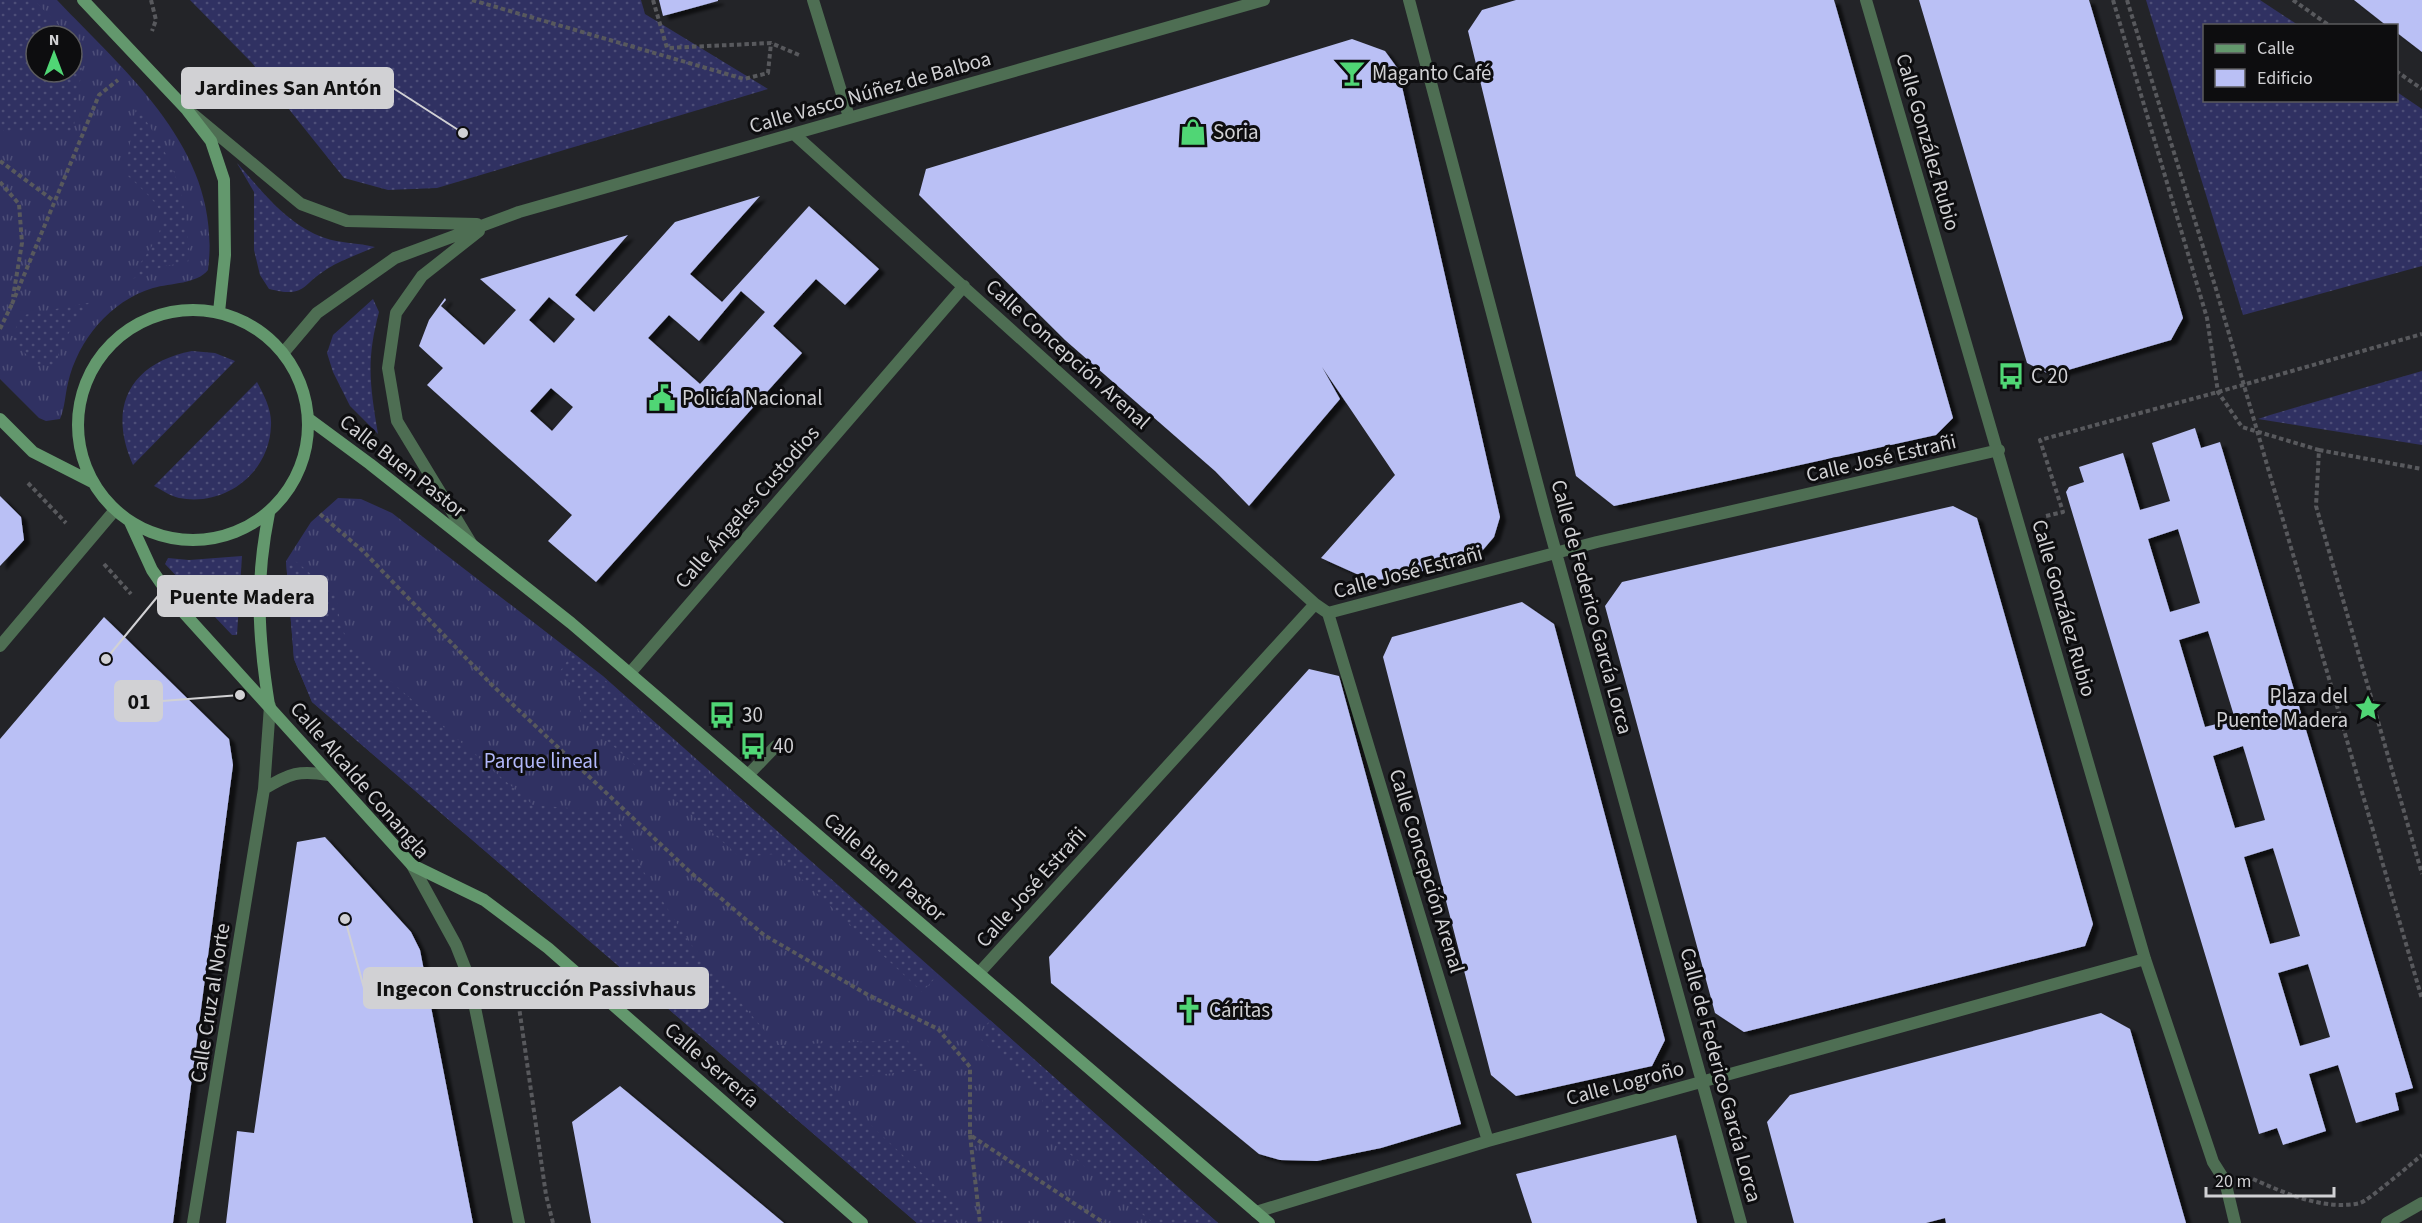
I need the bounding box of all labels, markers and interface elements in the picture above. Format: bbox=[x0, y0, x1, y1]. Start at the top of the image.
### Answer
north arrow bbox=[24, 24, 84, 84]
legend bbox=[2203, 24, 2398, 102]
text: N bbox=[49, 29, 59, 51]
text: Calle bbox=[2257, 36, 2295, 61]
street label: Calle Vasco Núñez de Balboa bbox=[746, 43, 994, 141]
street label: Calle González Rubio bbox=[1888, 50, 1968, 234]
bar icon: Maganto Café bbox=[1337, 58, 1367, 88]
place label: Maganto Café bbox=[1372, 58, 1491, 88]
text: Edificio bbox=[2257, 66, 2313, 91]
callout: Jardines San Antón bbox=[182, 68, 393, 108]
text: Jardines San Antón bbox=[195, 72, 381, 104]
shop icon: Soria bbox=[1178, 117, 1208, 147]
place label: Soria bbox=[1213, 117, 1259, 147]
street label: Calle Concepción Arenal bbox=[979, 272, 1157, 436]
bus stop icon: C 20 bbox=[1996, 361, 2026, 391]
place label: C 20 bbox=[2031, 361, 2068, 391]
public building icon: Policía Nacional bbox=[647, 383, 677, 413]
place label: Policía Nacional bbox=[682, 383, 823, 413]
street label: Calle Buen Pastor bbox=[333, 407, 473, 525]
street label: Calle Ángeles Custodios bbox=[668, 419, 826, 595]
street label: Calle José Estrañi bbox=[1803, 426, 1959, 490]
street label: Calle de Federico García Lorca bbox=[1544, 476, 1640, 738]
street label: Calle González Rubio bbox=[2024, 516, 2104, 700]
street label: Calle José Estrañi bbox=[1330, 538, 1486, 606]
callout: Puente Madera bbox=[158, 576, 327, 616]
text: Puente Madera bbox=[169, 581, 315, 613]
callout: 01 bbox=[115, 681, 162, 721]
place label: Plaza del Puente Madera bbox=[2216, 681, 2348, 735]
text: 01 bbox=[127, 686, 151, 718]
place icon: Plaza del Puente Madera bbox=[2353, 693, 2383, 723]
street label: Calle Alcalde Conangla bbox=[283, 695, 437, 865]
bus stop icon: 30 bbox=[707, 700, 737, 730]
place label: 30 bbox=[742, 700, 763, 730]
bus stop icon: 40 bbox=[738, 731, 768, 761]
place label: 40 bbox=[773, 731, 794, 761]
park label: Parque lineal bbox=[484, 746, 598, 776]
street label: Calle Concepción Arenal bbox=[1382, 765, 1472, 977]
street label: Calle Buen Pastor bbox=[817, 805, 953, 929]
street label: Calle José Estrañi bbox=[969, 820, 1093, 954]
street label: Calle Cruz al Norte bbox=[183, 921, 237, 1085]
street label: Calle de Federico García Lorca bbox=[1673, 944, 1769, 1206]
callout: Ingecon Construcción Passivhaus bbox=[364, 968, 708, 1008]
text: Ingecon Construcción Passivhaus bbox=[376, 973, 696, 1005]
church icon: Cáritas bbox=[1174, 995, 1204, 1025]
place label: Cáritas bbox=[1209, 995, 1270, 1025]
street label: Calle Serrería bbox=[658, 1015, 766, 1115]
street label: Calle Logroño bbox=[1563, 1053, 1687, 1113]
scale bar bbox=[2206, 1160, 2334, 1198]
text: 20 m bbox=[2215, 1169, 2251, 1194]

